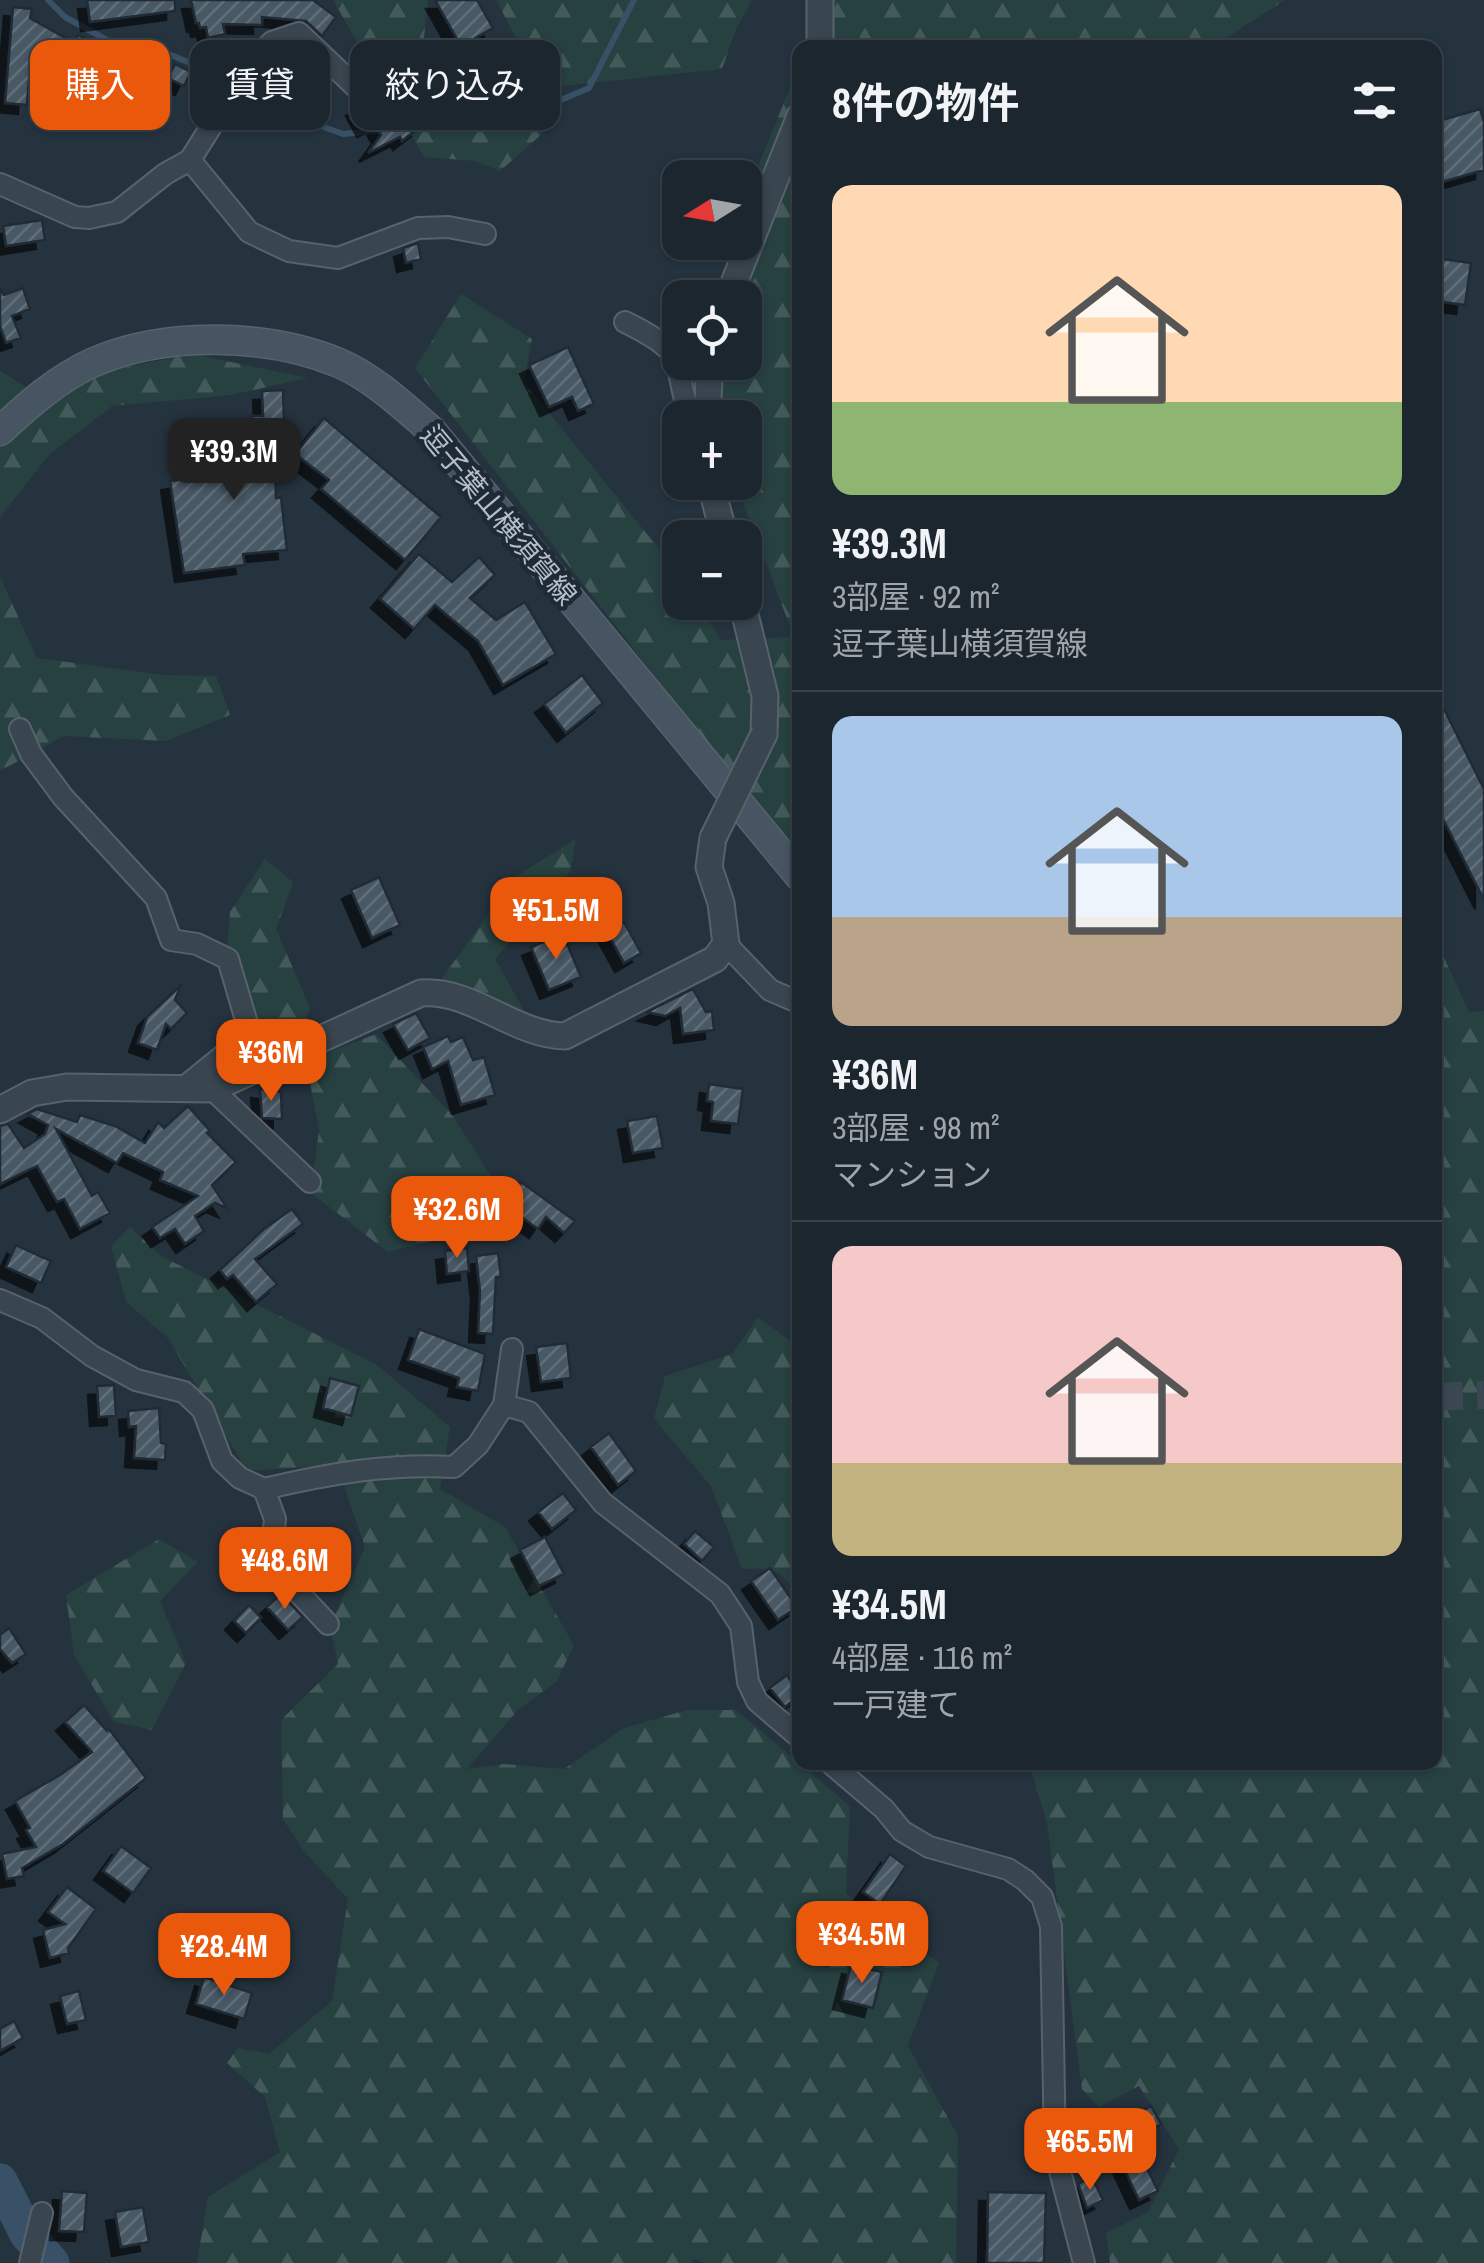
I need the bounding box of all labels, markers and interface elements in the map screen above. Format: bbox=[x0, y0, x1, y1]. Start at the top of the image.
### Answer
chip: 購入 bbox=[30, 40, 170, 130]
chip: 賃貸 bbox=[190, 40, 330, 130]
chip: 絞り込み bbox=[350, 40, 560, 130]
icon: filters bbox=[1347, 73, 1402, 128]
text: 8件の物件 bbox=[832, 75, 1019, 131]
north arrow bbox=[662, 160, 762, 260]
map controls bbox=[662, 160, 762, 620]
icon: home bbox=[1027, 250, 1207, 430]
button: locate bbox=[662, 280, 762, 380]
button: + bbox=[662, 400, 762, 500]
street label: 逗子葉山横須賀線 bbox=[412, 417, 586, 613]
pin: ¥39.3M bbox=[153, 418, 315, 503]
text: ¥39.3M bbox=[190, 429, 278, 472]
text: ¥39.3M bbox=[832, 515, 947, 571]
button: − bbox=[662, 520, 762, 620]
text: 3部屋 · 92 m² bbox=[832, 575, 1000, 618]
text: 逗子葉山横須賀線 bbox=[832, 622, 1088, 665]
icon: home bbox=[1027, 781, 1207, 961]
pin: ¥51.5M bbox=[475, 877, 637, 962]
text: ¥51.5M bbox=[512, 888, 600, 931]
pin: ¥36M bbox=[212, 1019, 330, 1104]
text: ¥36M bbox=[238, 1030, 304, 1073]
text: ¥36M bbox=[832, 1046, 918, 1102]
text: 3部屋 · 98 m² bbox=[832, 1106, 1000, 1149]
text: マンション bbox=[832, 1153, 992, 1196]
pin: ¥32.6M bbox=[376, 1176, 538, 1261]
text: ¥32.6M bbox=[413, 1187, 501, 1230]
icon: home bbox=[1027, 1311, 1207, 1491]
pin: ¥48.6M bbox=[204, 1527, 366, 1612]
text: ¥48.6M bbox=[241, 1538, 329, 1581]
text: ¥34.5M bbox=[832, 1576, 947, 1632]
text: 4部屋 · 116 m² bbox=[832, 1636, 1012, 1679]
text: 一戸建て bbox=[832, 1683, 960, 1726]
pin: ¥34.5M bbox=[781, 1901, 943, 1986]
text: ¥34.5M bbox=[818, 1912, 906, 1955]
pin: ¥28.4M bbox=[143, 1913, 305, 1998]
text: ¥28.4M bbox=[180, 1924, 268, 1967]
pin: ¥65.5M bbox=[1009, 2108, 1171, 2193]
text: ¥65.5M bbox=[1046, 2119, 1134, 2162]

